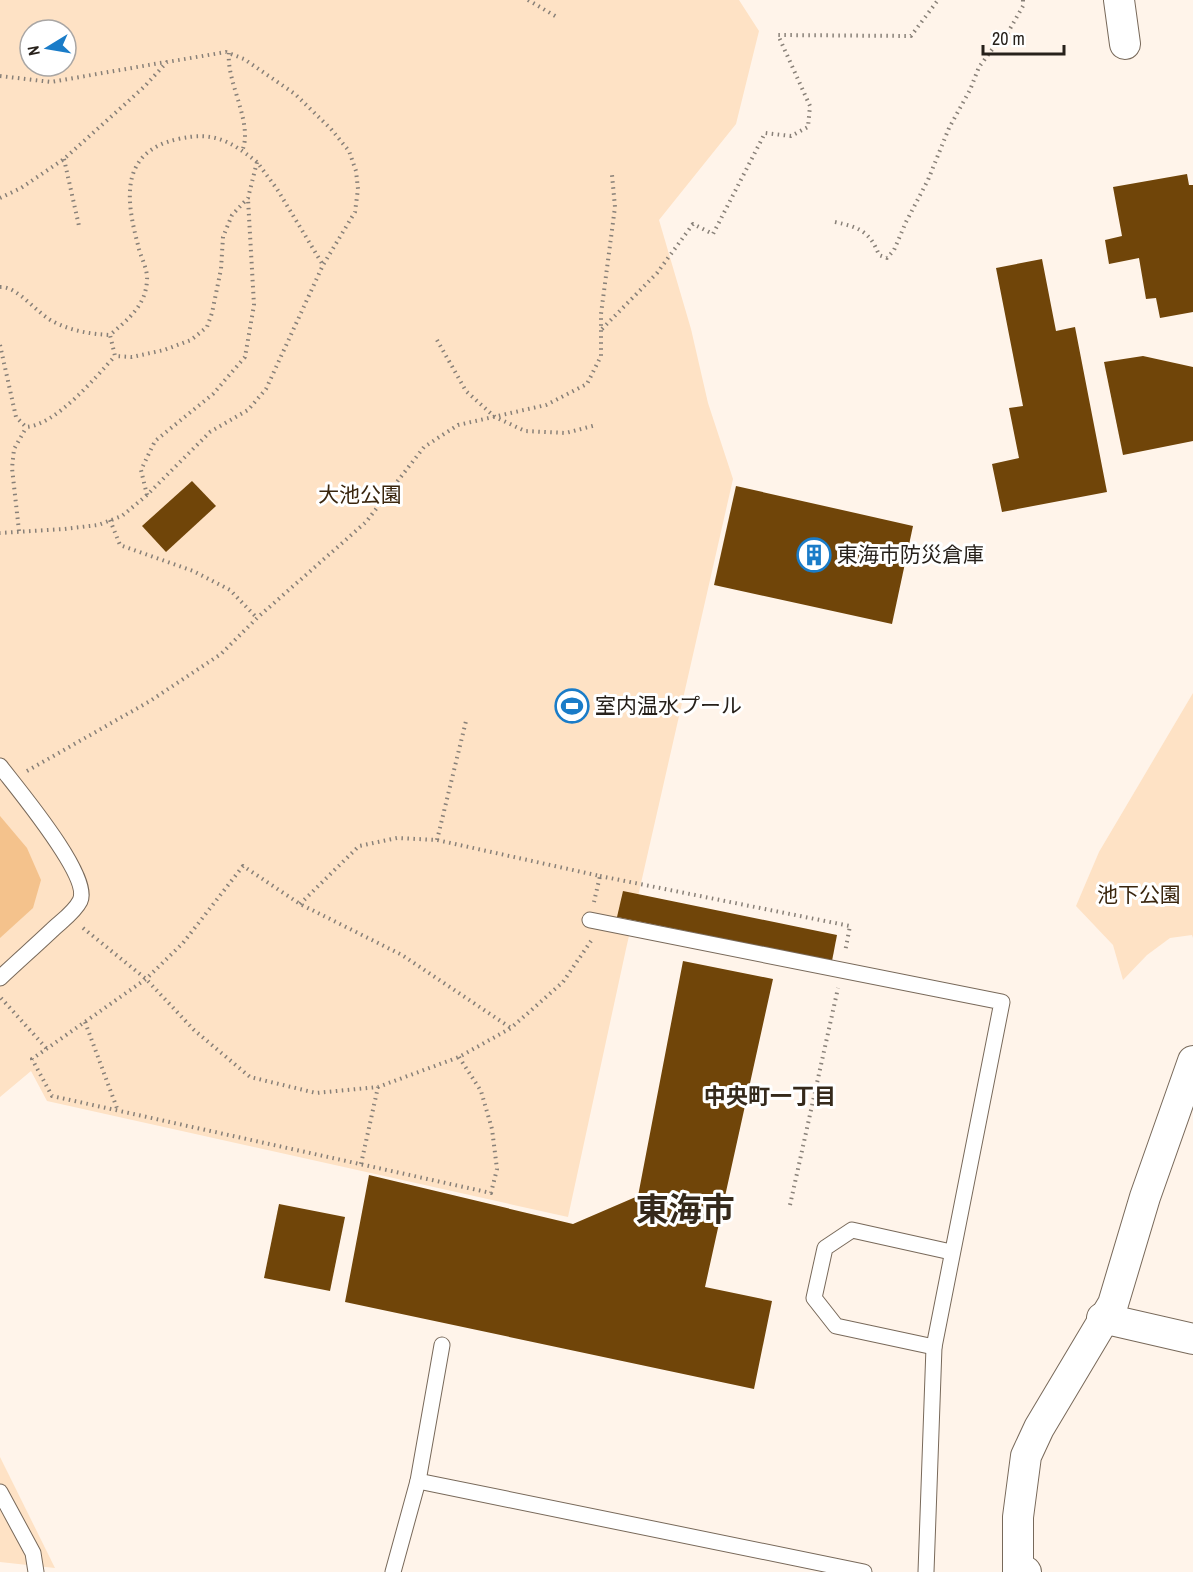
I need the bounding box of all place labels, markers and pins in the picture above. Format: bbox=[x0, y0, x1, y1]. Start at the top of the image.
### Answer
building icon: 東海市防災倉庫 bbox=[796, 537, 832, 573]
place label: 東海市防災倉庫 bbox=[837, 540, 984, 569]
sports icon: 室内温水プール bbox=[554, 688, 590, 724]
place label: 室内温水プール bbox=[595, 691, 742, 720]

